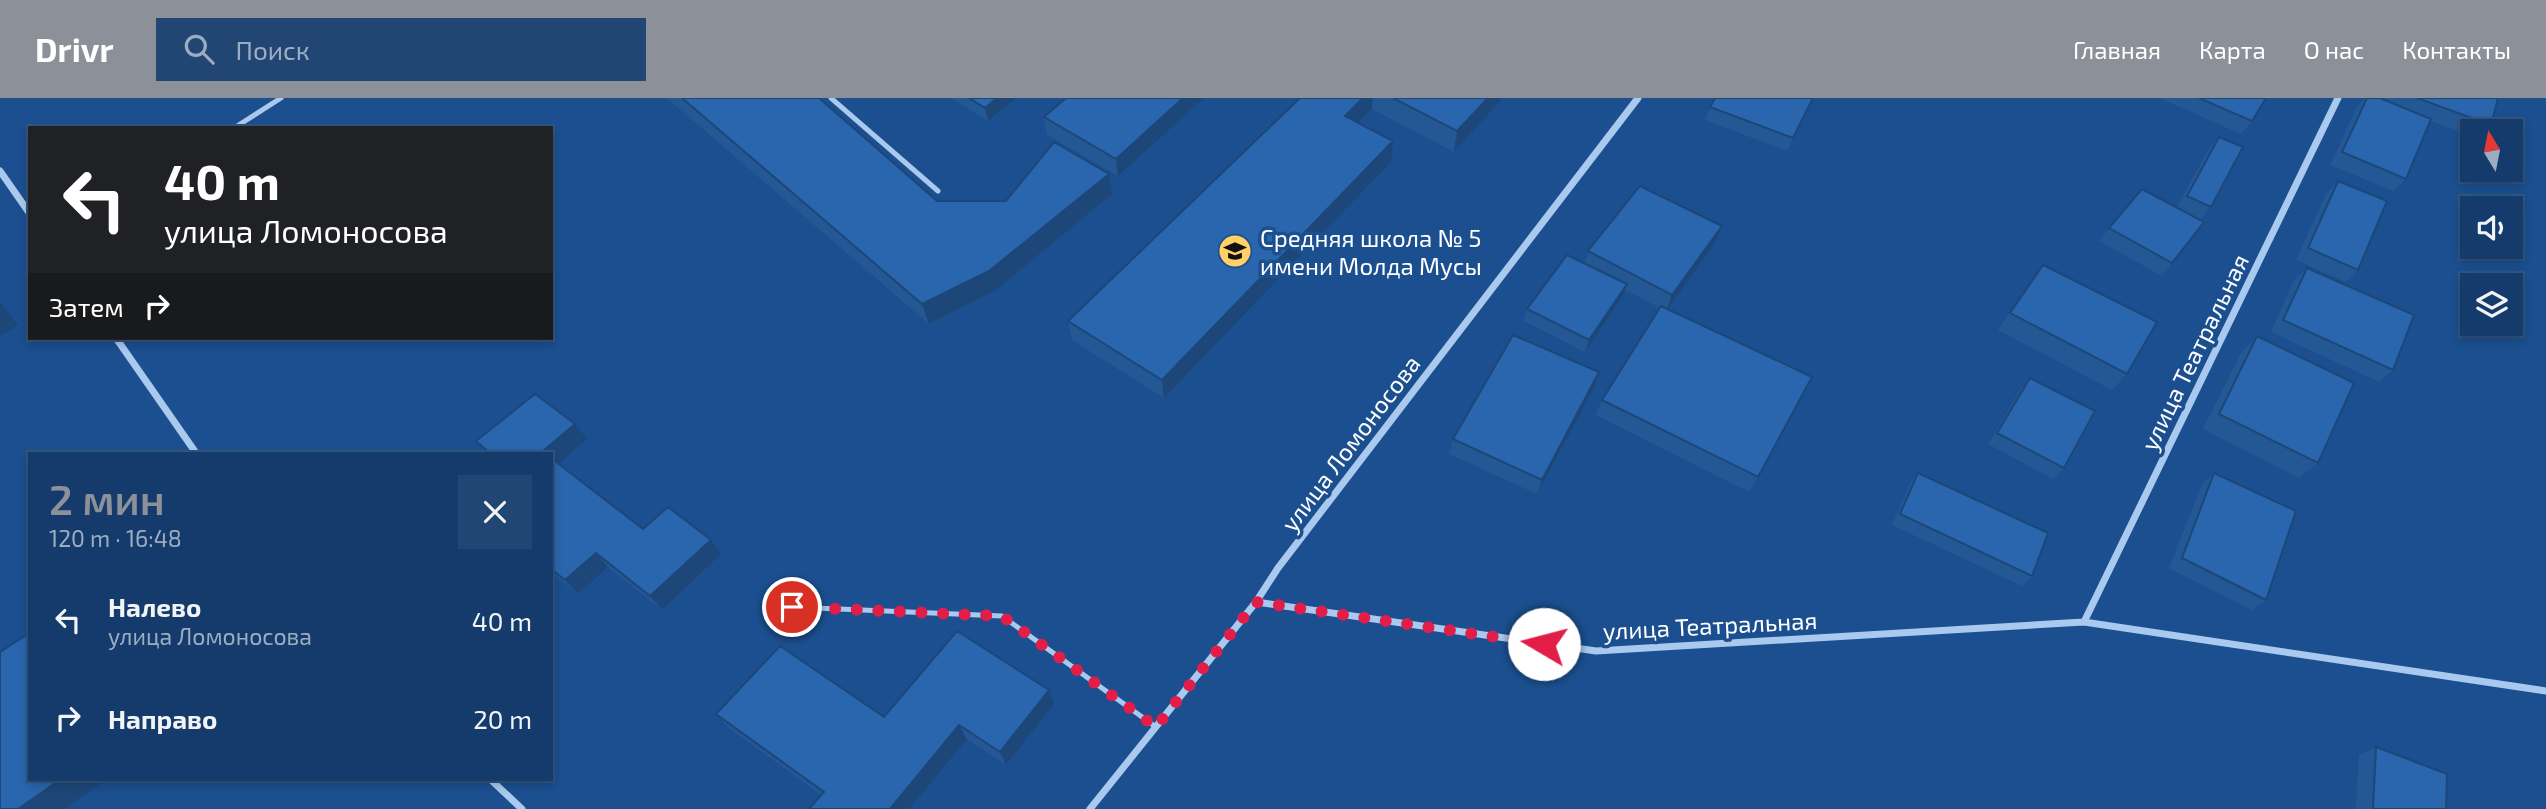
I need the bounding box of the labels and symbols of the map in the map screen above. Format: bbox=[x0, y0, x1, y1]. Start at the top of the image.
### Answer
north arrow bbox=[2460, 119, 2524, 182]
place label: Средняя школа № 5 имени Молда Мусы bbox=[1260, 223, 1482, 281]
school or university icon: Средняя школа № 5 имени Молда Мусы bbox=[1216, 232, 1254, 270]
street label: улица Театральная bbox=[2134, 249, 2255, 455]
street label: улица Ломоносова bbox=[1274, 349, 1426, 537]
pin bbox=[762, 577, 822, 637]
street label: улица Театральная bbox=[1602, 605, 1818, 646]
position arrow bbox=[1507, 607, 1581, 681]

